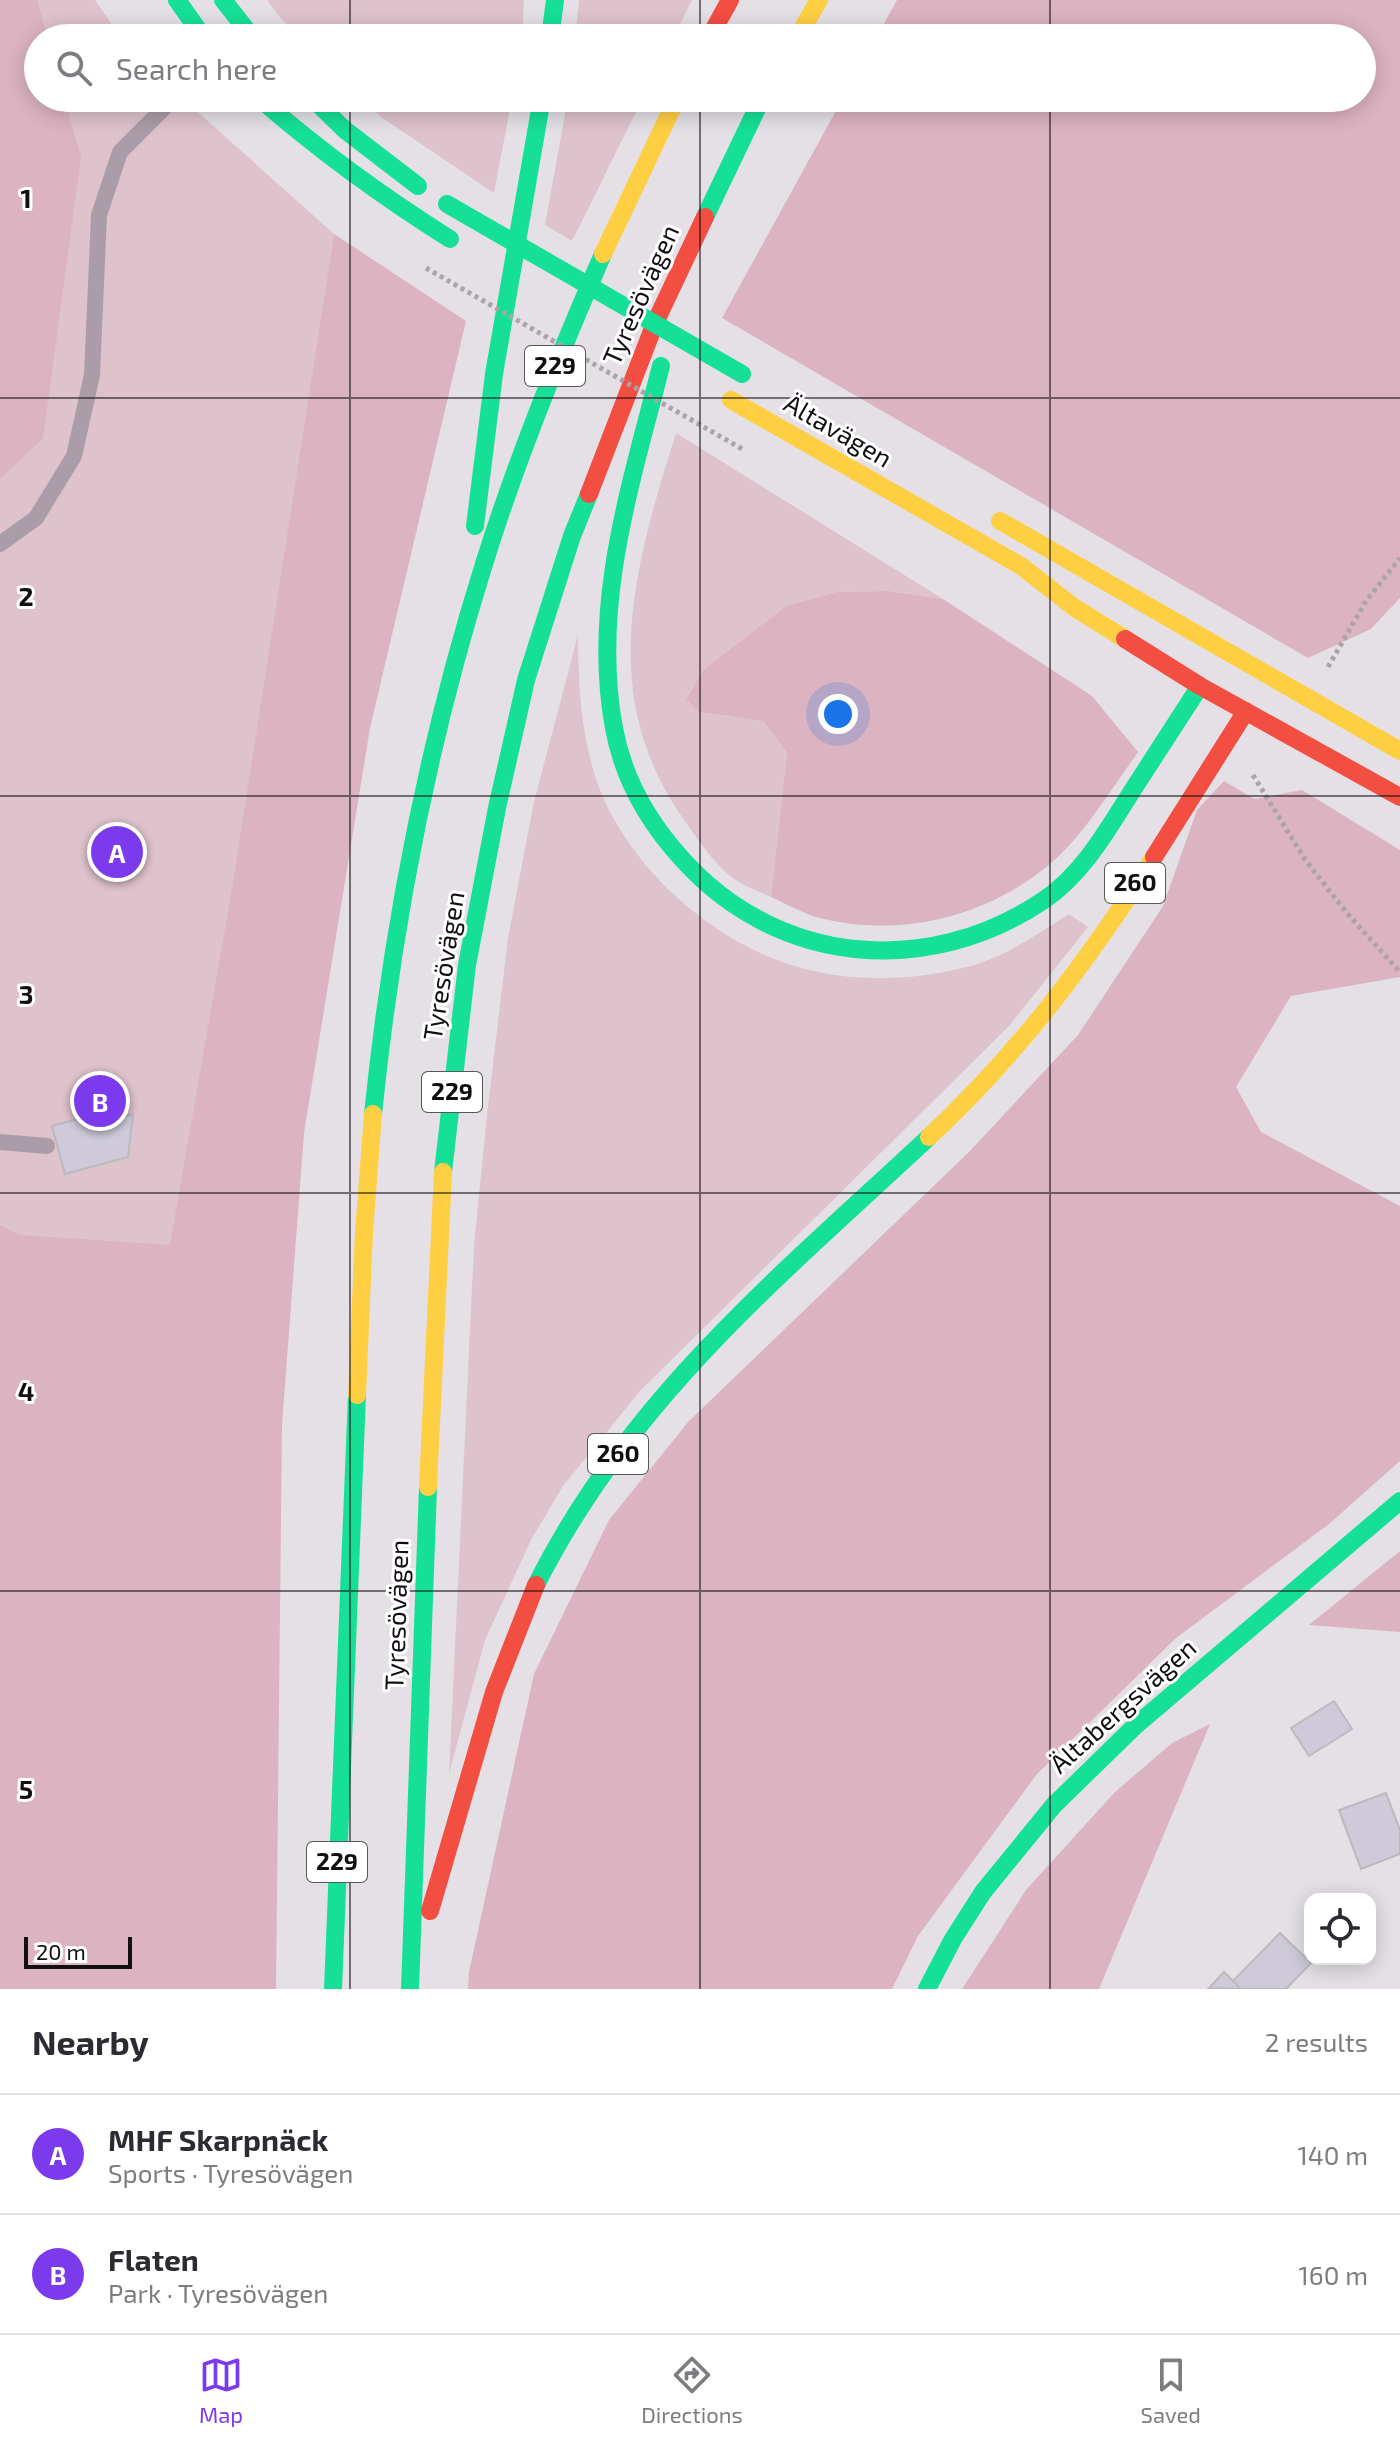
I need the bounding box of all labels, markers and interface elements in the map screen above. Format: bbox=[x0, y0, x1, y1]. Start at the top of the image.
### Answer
search box bbox=[24, 24, 1376, 112]
icon: search bbox=[52, 46, 96, 90]
text: Search here bbox=[116, 50, 277, 86]
text: 1 bbox=[20, 182, 32, 213]
street label: Tyresövägen bbox=[595, 219, 684, 369]
road number: 229 bbox=[525, 346, 585, 386]
street label: Ältavägen bbox=[779, 386, 898, 473]
text: 2 bbox=[18, 580, 34, 611]
your location bbox=[818, 694, 858, 734]
pin: A bbox=[91, 822, 143, 882]
road number: 260 bbox=[1105, 863, 1165, 903]
street label: Tyresövägen bbox=[415, 889, 470, 1042]
text: 3 bbox=[19, 978, 33, 1009]
pin: B bbox=[74, 1071, 126, 1131]
road number: 229 bbox=[422, 1072, 482, 1112]
text: 4 bbox=[18, 1375, 34, 1406]
road number: 260 bbox=[588, 1434, 648, 1474]
street label: Tyresövägen bbox=[377, 1539, 414, 1691]
street label: Ältabergsvägen bbox=[1043, 1631, 1201, 1779]
text: 5 bbox=[19, 1773, 33, 1804]
road number: 229 bbox=[307, 1842, 367, 1882]
map controls bbox=[1304, 1893, 1376, 1965]
button: locate bbox=[1304, 1893, 1376, 1965]
scale bar bbox=[24, 1933, 132, 1969]
text: 20 m bbox=[36, 1938, 86, 1964]
text: Nearby bbox=[32, 2021, 149, 2062]
text: 2 results bbox=[1265, 2026, 1368, 2057]
text: MHF Skarpnäck bbox=[108, 2121, 328, 2157]
text: A bbox=[50, 2139, 66, 2170]
text: 140 m bbox=[1297, 2139, 1368, 2170]
text: Sports · Tyresövägen bbox=[108, 2157, 353, 2188]
text: Flaten bbox=[108, 2241, 199, 2277]
text: B bbox=[50, 2259, 66, 2290]
text: 160 m bbox=[1299, 2259, 1368, 2290]
text: Park · Tyresövägen bbox=[108, 2277, 328, 2308]
tab: Map bbox=[199, 2353, 243, 2427]
tab: Directions bbox=[641, 2353, 743, 2427]
tab: Saved bbox=[1141, 2353, 1201, 2427]

